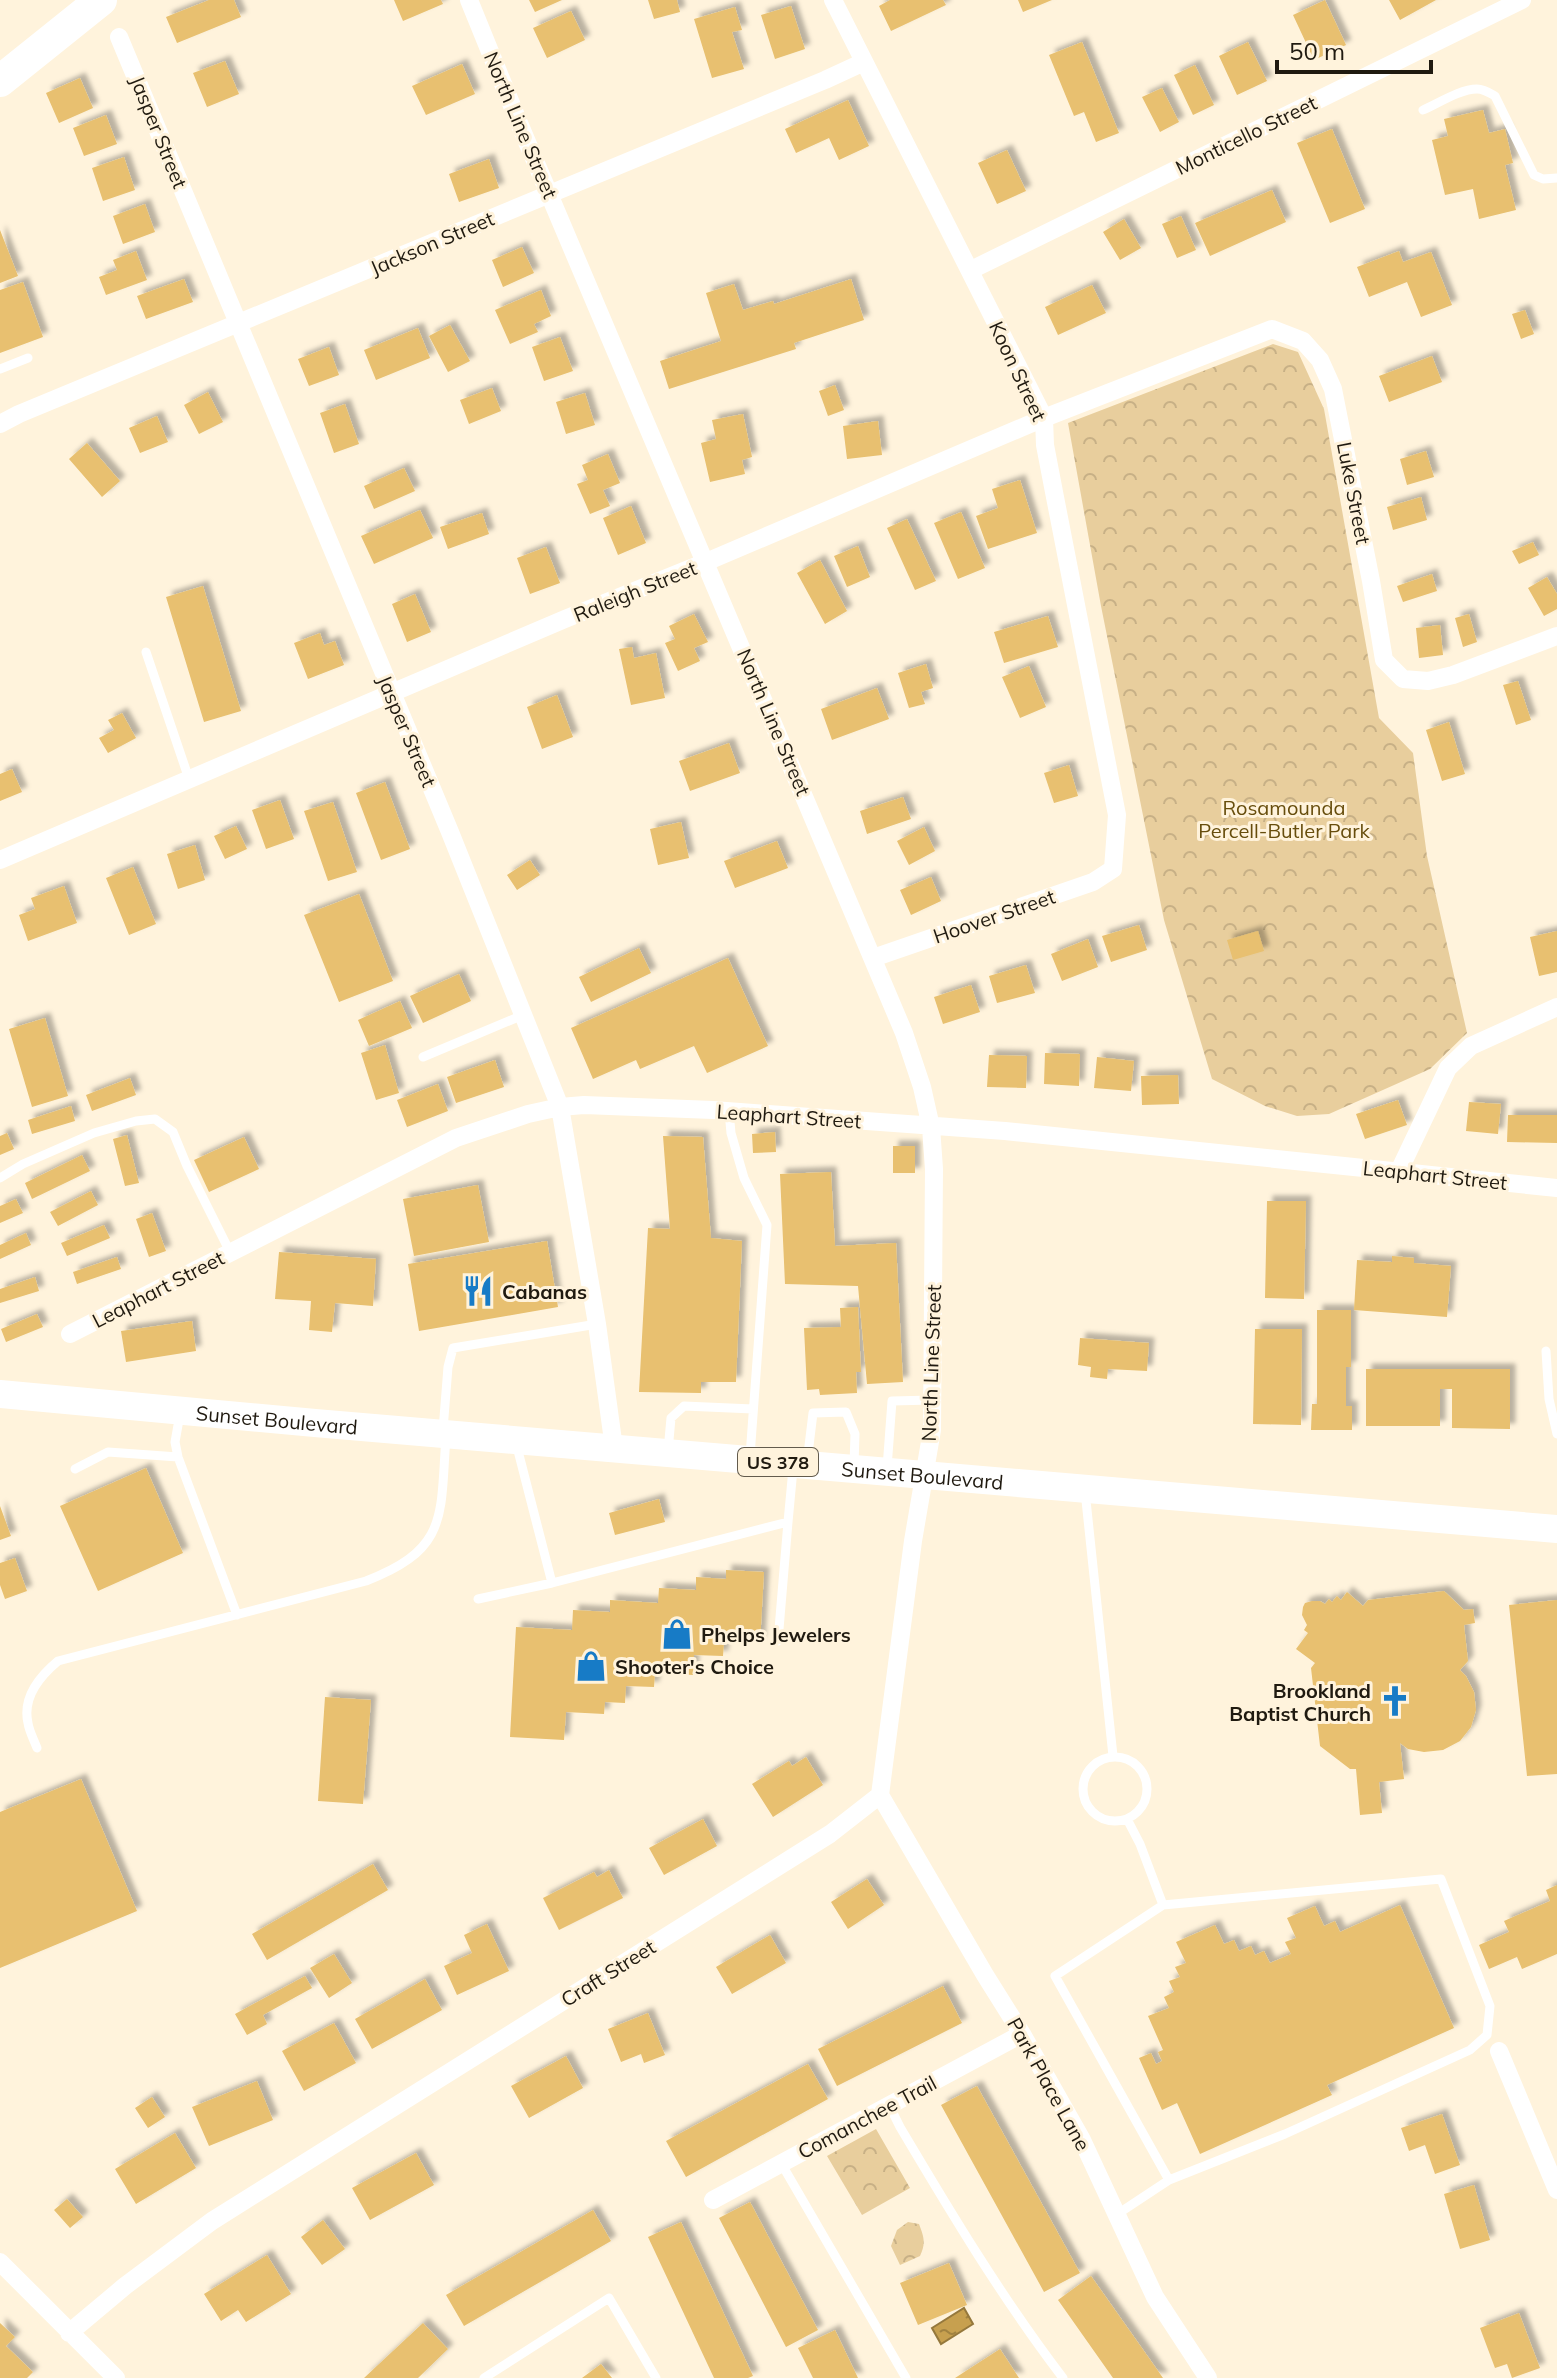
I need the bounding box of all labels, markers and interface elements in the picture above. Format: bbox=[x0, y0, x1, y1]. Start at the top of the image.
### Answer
scale bar bbox=[1277, 24, 1431, 74]
text: 50 m bbox=[1289, 36, 1345, 66]
street label: North Line Street bbox=[479, 48, 563, 202]
street label: Jasper Street bbox=[125, 72, 193, 192]
street label: Monticello Street bbox=[1171, 90, 1321, 180]
street label: Jackson Street bbox=[366, 206, 498, 280]
street label: Koon Street bbox=[984, 317, 1052, 425]
street label: Luke Street bbox=[1332, 440, 1376, 546]
street label: Raleigh Street bbox=[570, 555, 700, 627]
street label: North Line Street bbox=[732, 645, 816, 799]
street label: Jasper Street bbox=[372, 671, 442, 791]
park label: Rosamounda Percell-Butler Park bbox=[1198, 795, 1370, 843]
street label: Hoover Street bbox=[930, 883, 1058, 949]
street label: Leaphart Street bbox=[716, 1098, 862, 1134]
street label: Leaphart Street bbox=[1362, 1155, 1508, 1195]
street label: Leaphart Street bbox=[88, 1245, 228, 1333]
restaurant icon: Cabanas bbox=[461, 1274, 495, 1308]
place label: Cabanas bbox=[502, 1279, 587, 1304]
street label: North Line Street bbox=[916, 1284, 946, 1442]
street label: Sunset Boulevard bbox=[195, 1400, 359, 1439]
road number: US 378 bbox=[738, 1448, 818, 1476]
street label: Sunset Boulevard bbox=[840, 1455, 1004, 1494]
shop icon: Phelps Jewelers bbox=[660, 1617, 694, 1651]
place label: Phelps Jewelers bbox=[701, 1622, 851, 1647]
shop icon: Shooter's Choice bbox=[574, 1649, 608, 1683]
place label: Shooter's Choice bbox=[615, 1654, 774, 1679]
place label: Brookland Baptist Church bbox=[1229, 1678, 1371, 1726]
church icon: Brookland Baptist Church bbox=[1378, 1684, 1412, 1718]
street label: Craft Street bbox=[556, 1934, 660, 2012]
street label: Park Place Lane bbox=[1002, 2013, 1096, 2155]
street label: Comanchee Trail bbox=[793, 2070, 941, 2164]

